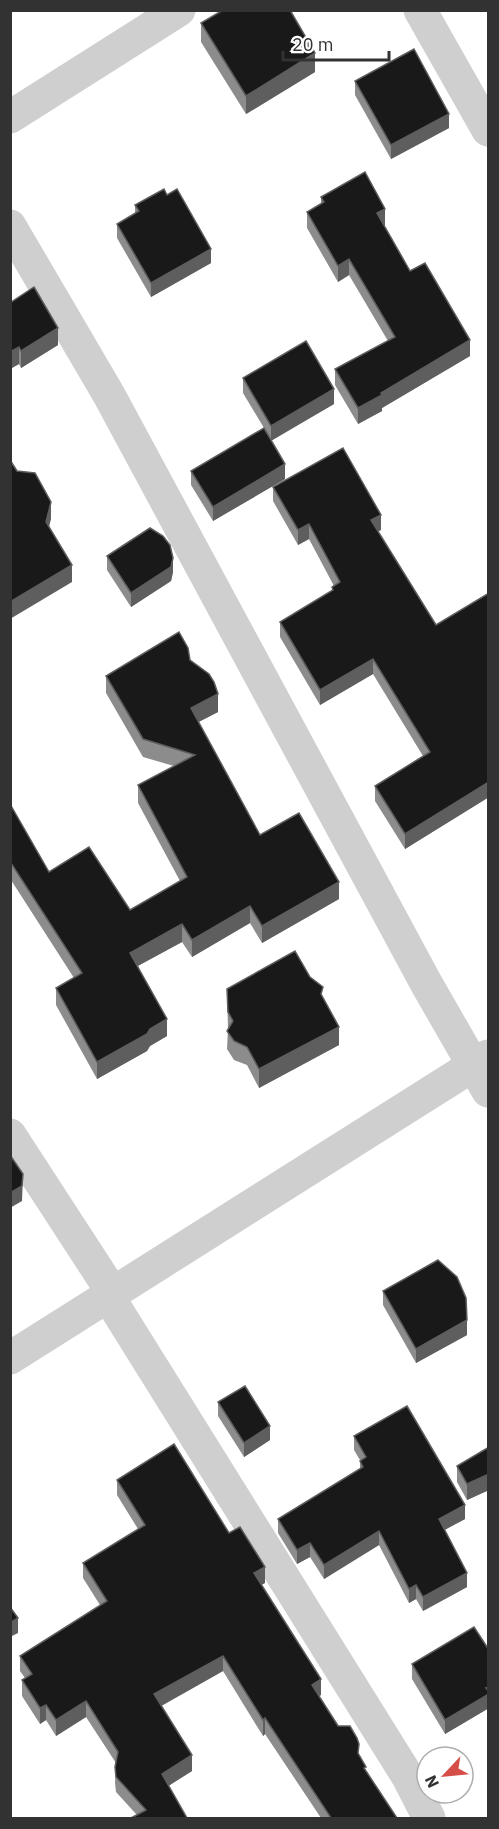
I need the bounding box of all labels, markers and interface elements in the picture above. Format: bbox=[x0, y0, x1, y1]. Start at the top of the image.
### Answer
scale bar bbox=[283, 24, 390, 62]
text: 20 m bbox=[292, 33, 334, 56]
north arrow bbox=[415, 1745, 475, 1805]
text: N bbox=[420, 1772, 443, 1791]

